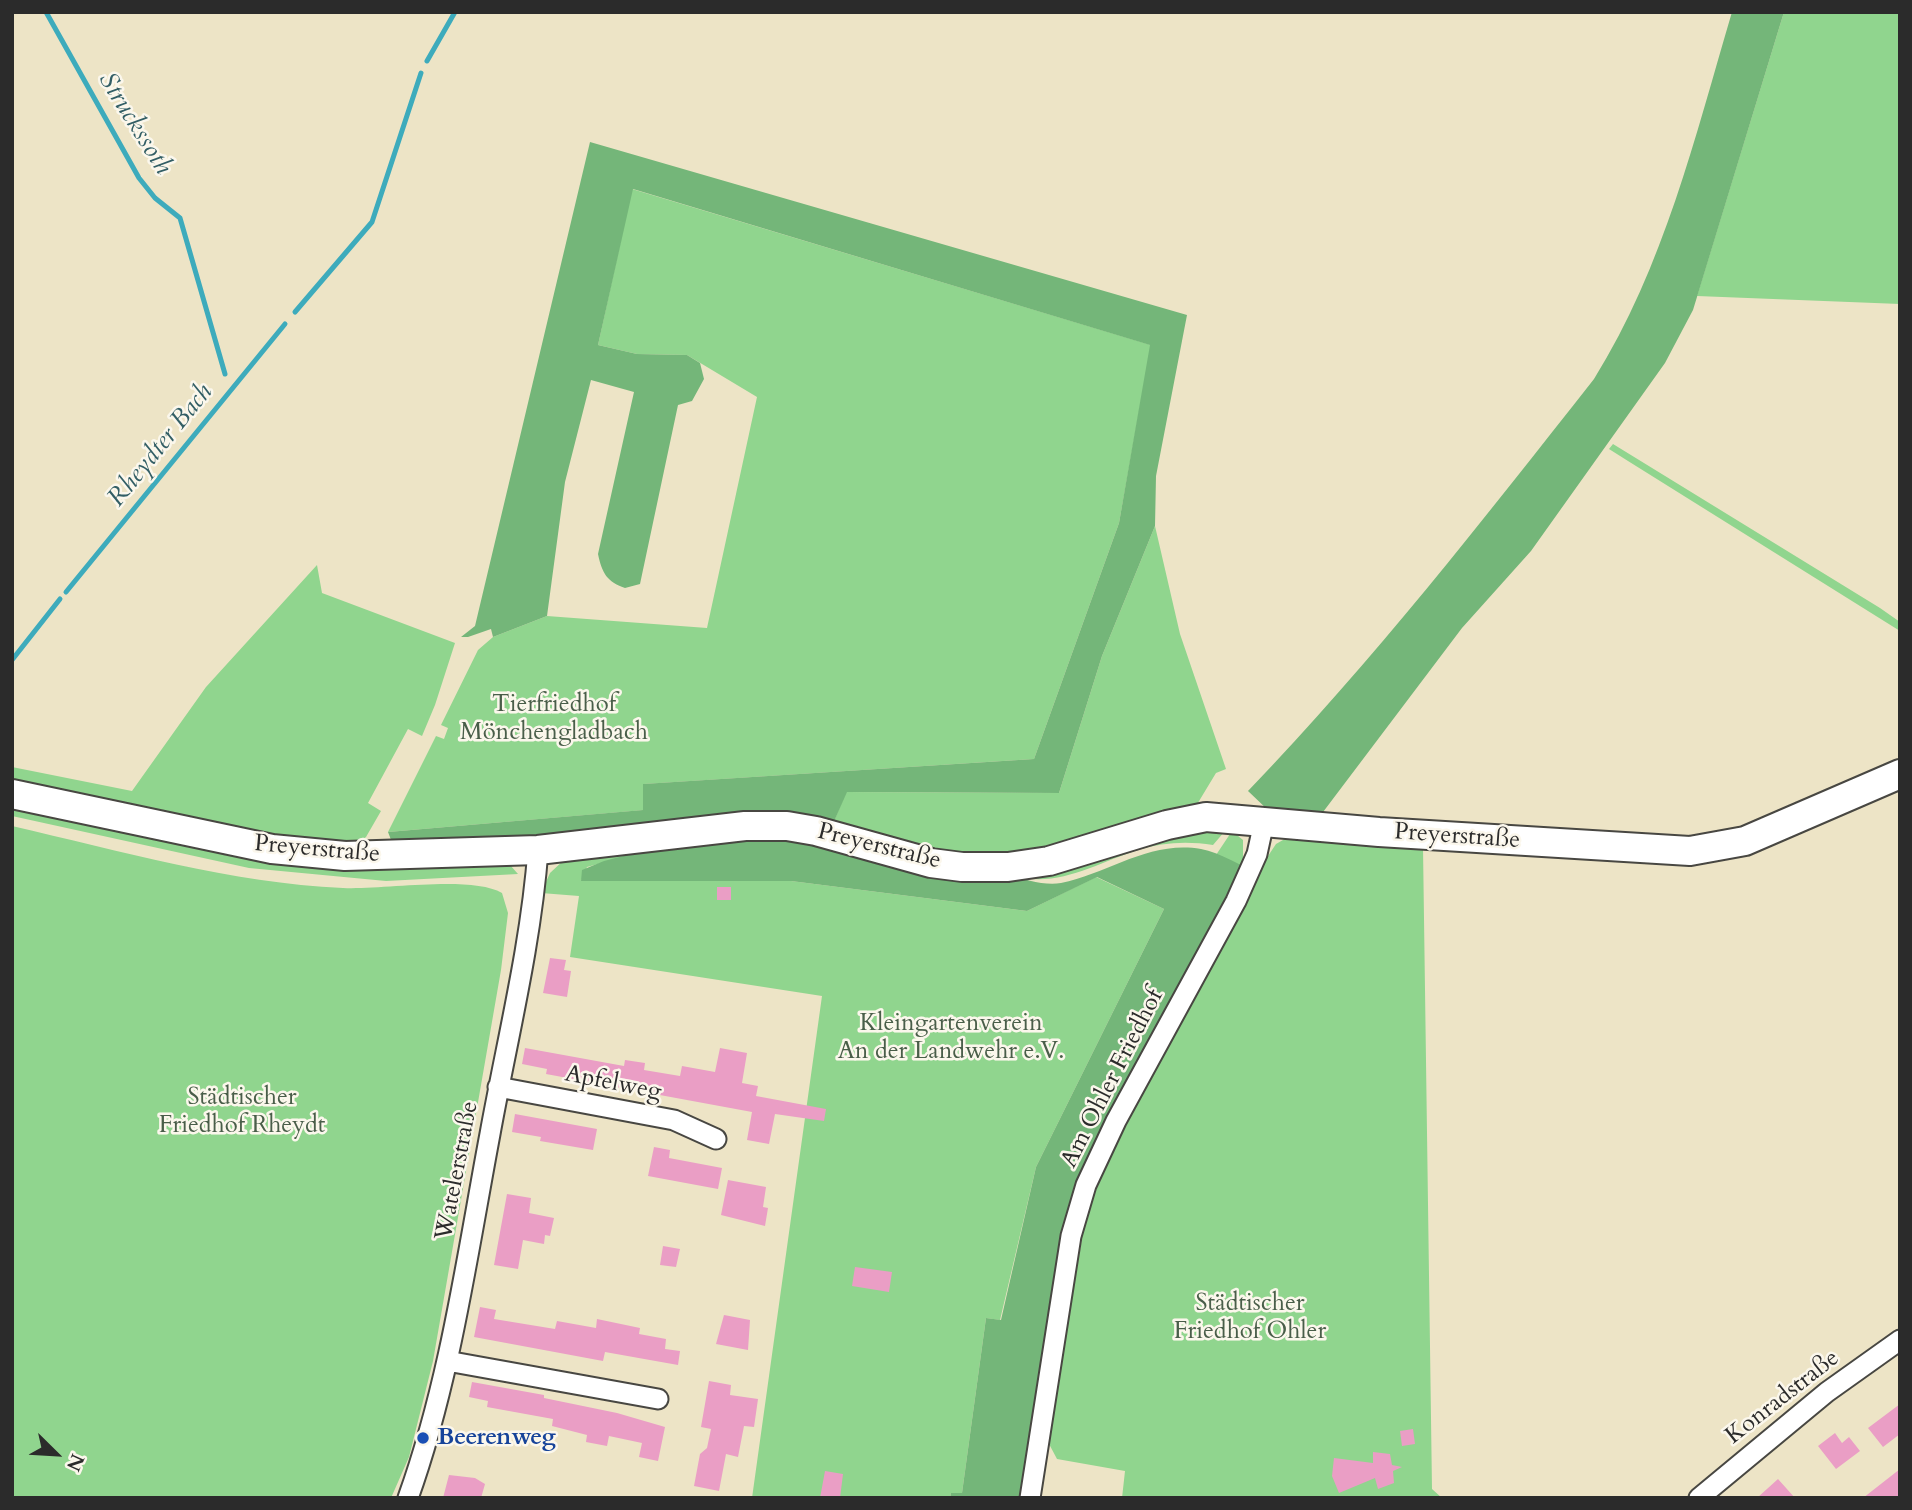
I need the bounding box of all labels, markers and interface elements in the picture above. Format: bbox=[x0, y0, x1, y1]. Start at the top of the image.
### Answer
water label: Struckssoth bbox=[90, 67, 178, 181]
water label: Rheydter Bach bbox=[102, 378, 220, 514]
park label: Tierfriedhof Mönchengladbach bbox=[460, 691, 648, 747]
street label: Preyerstraße bbox=[814, 818, 944, 876]
street label: Preyerstraße bbox=[1393, 818, 1521, 856]
street label: Preyerstraße bbox=[253, 830, 381, 870]
street label: Am Ohler Friedhof bbox=[1056, 985, 1170, 1173]
park label: Kleingartenverein An der Landwehr e.V. bbox=[838, 1010, 1064, 1066]
street label: Apfelweg bbox=[562, 1061, 664, 1107]
park label: Städtischer Friedhof Rheydt bbox=[159, 1084, 325, 1140]
street label: Watelerstraße bbox=[430, 1099, 486, 1243]
park label: Städtischer Friedhof Ohler bbox=[1174, 1290, 1326, 1346]
street label: Konradstraße bbox=[1720, 1345, 1846, 1451]
north arrow bbox=[21, 1419, 91, 1489]
place label: Beerenweg bbox=[437, 1424, 556, 1452]
marker: Beerenweg bbox=[415, 1430, 431, 1446]
text: N bbox=[60, 1450, 90, 1475]

